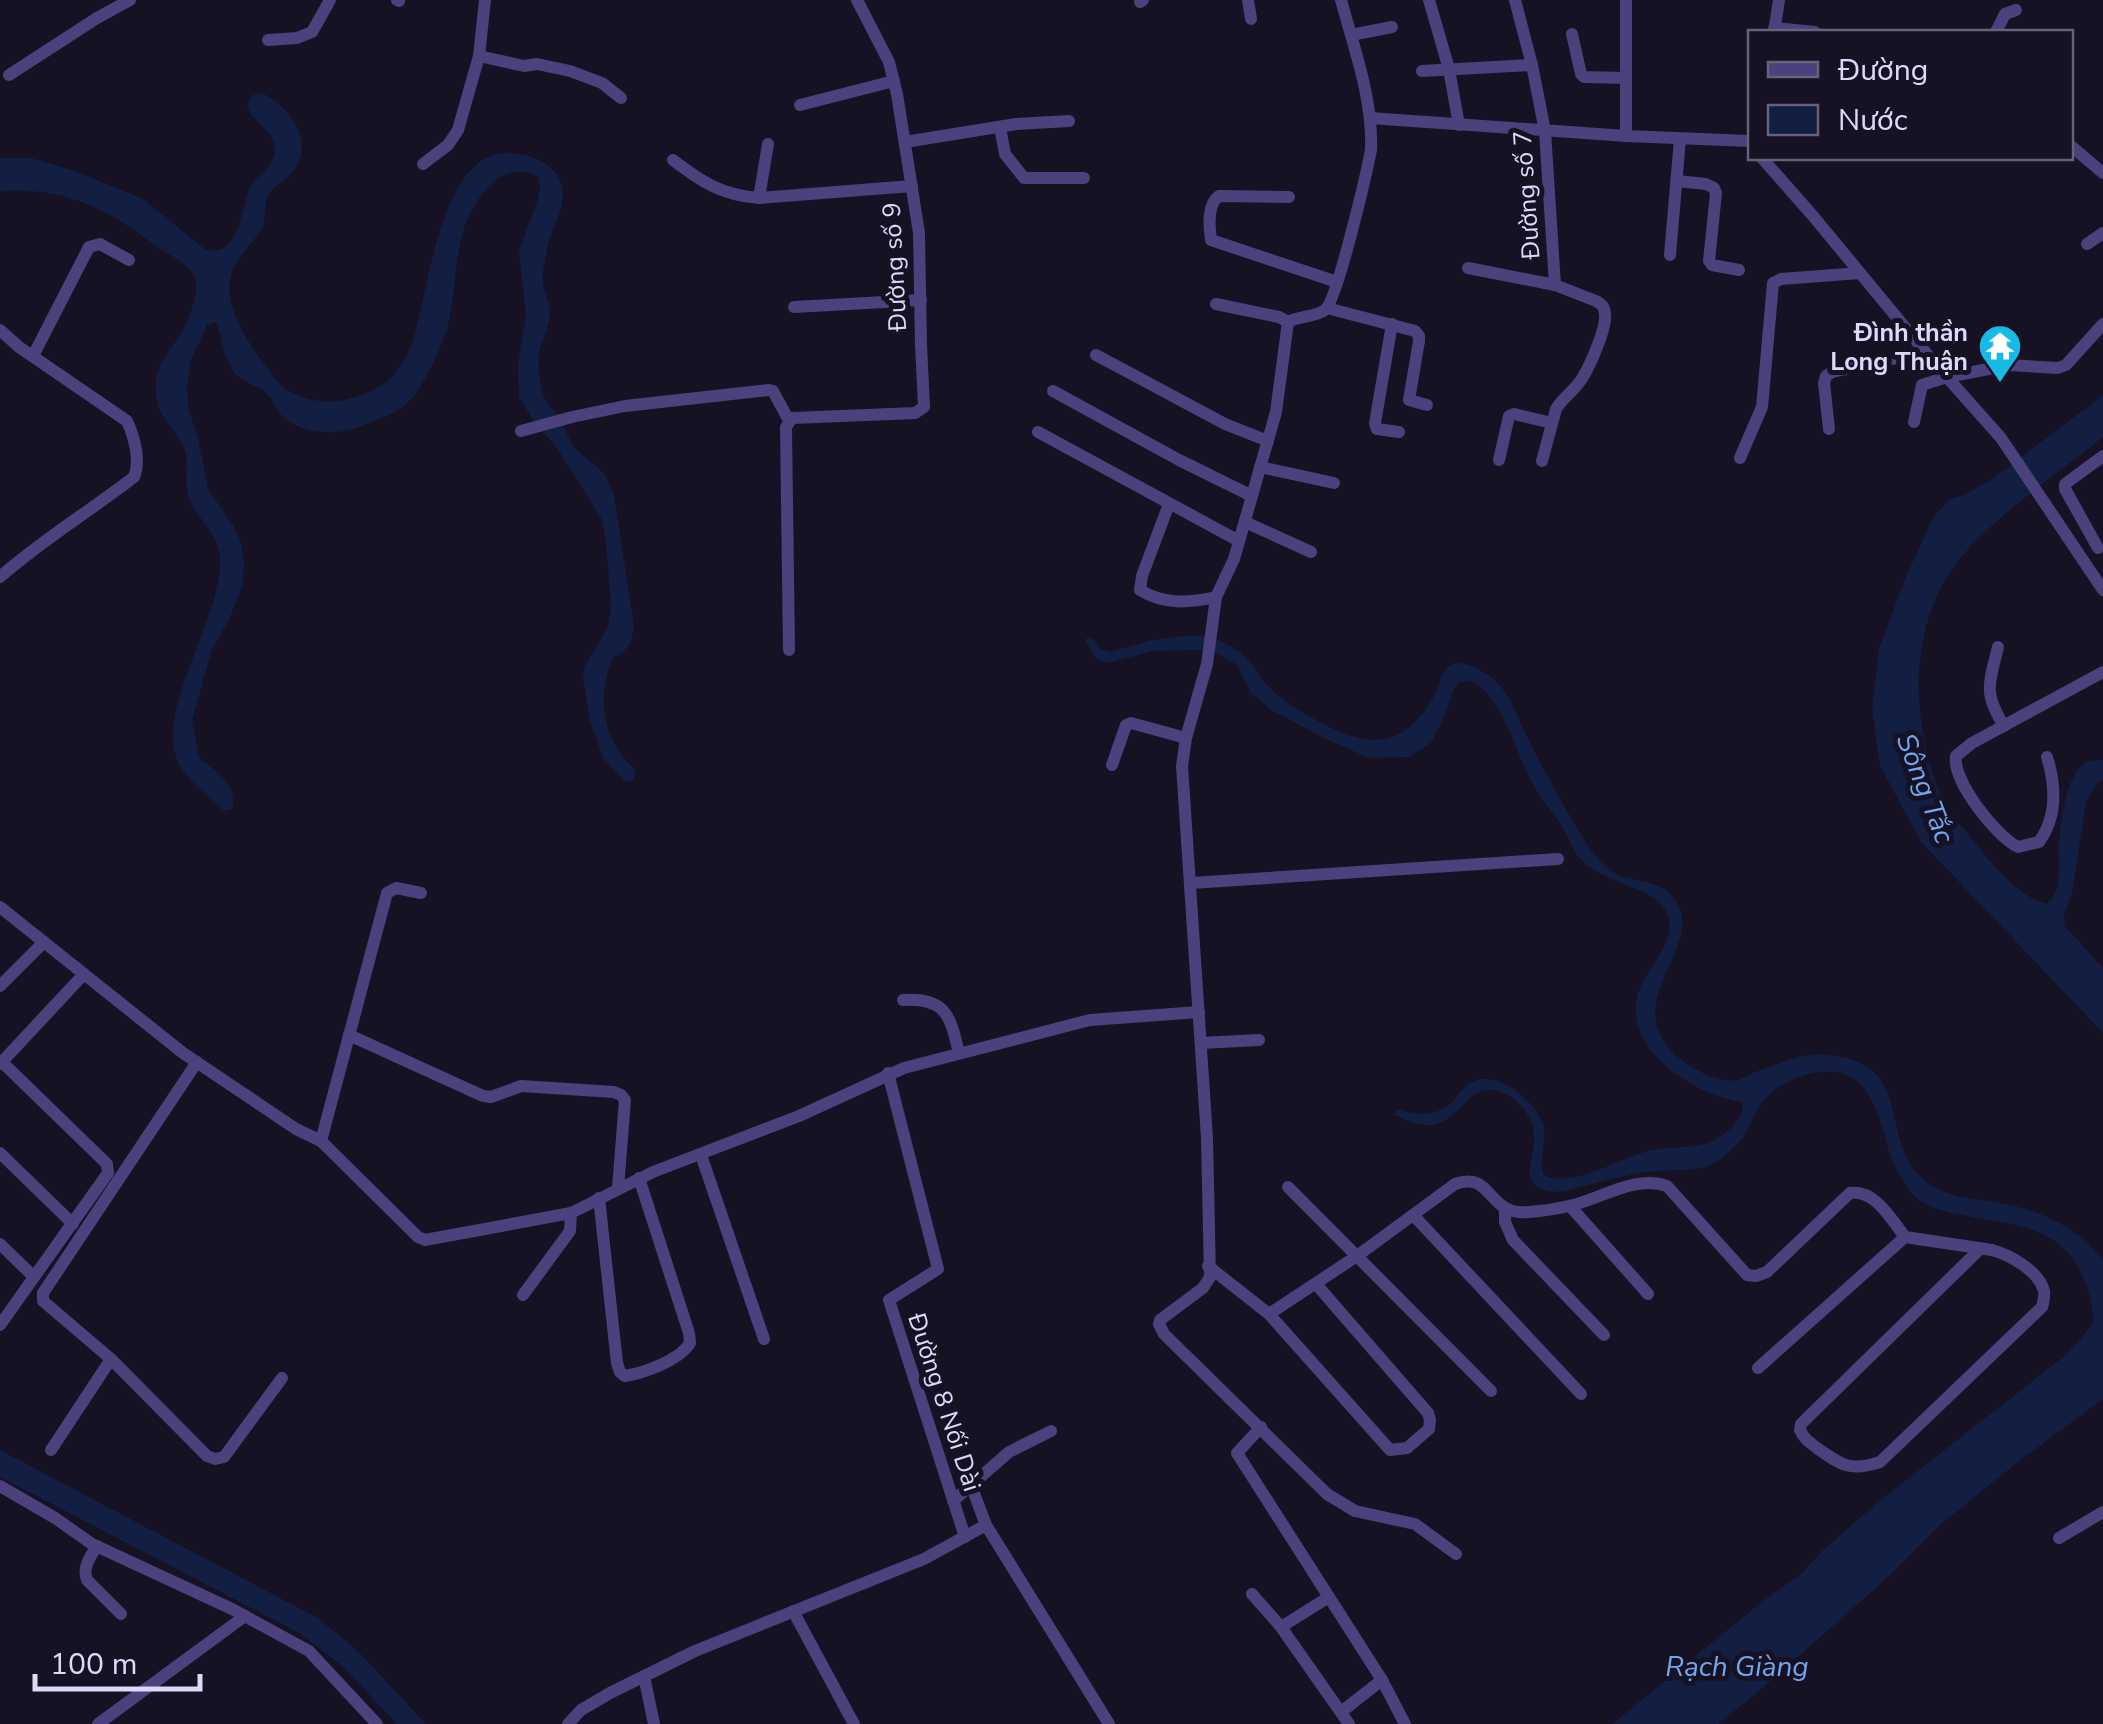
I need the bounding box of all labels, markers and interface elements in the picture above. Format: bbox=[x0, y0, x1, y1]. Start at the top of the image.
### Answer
legend bbox=[1748, 30, 2073, 160]
text: Đường bbox=[1837, 50, 1928, 91]
text: Nước bbox=[1838, 100, 1908, 141]
street label: Đường số 7 bbox=[1506, 129, 1549, 262]
street label: Đường số 9 bbox=[875, 202, 915, 333]
place label: Đình thần Long Thuận bbox=[1830, 316, 1968, 379]
temple icon: Đình thần Long Thuận bbox=[1977, 323, 2023, 384]
water label: Sông Tắc bbox=[1887, 728, 1964, 850]
street label: Đường 8 Nối Dài bbox=[899, 1308, 989, 1496]
scale bar bbox=[35, 1629, 200, 1691]
text: 100 m bbox=[50, 1644, 137, 1685]
water label: Rạch Giàng bbox=[1665, 1648, 1809, 1686]

